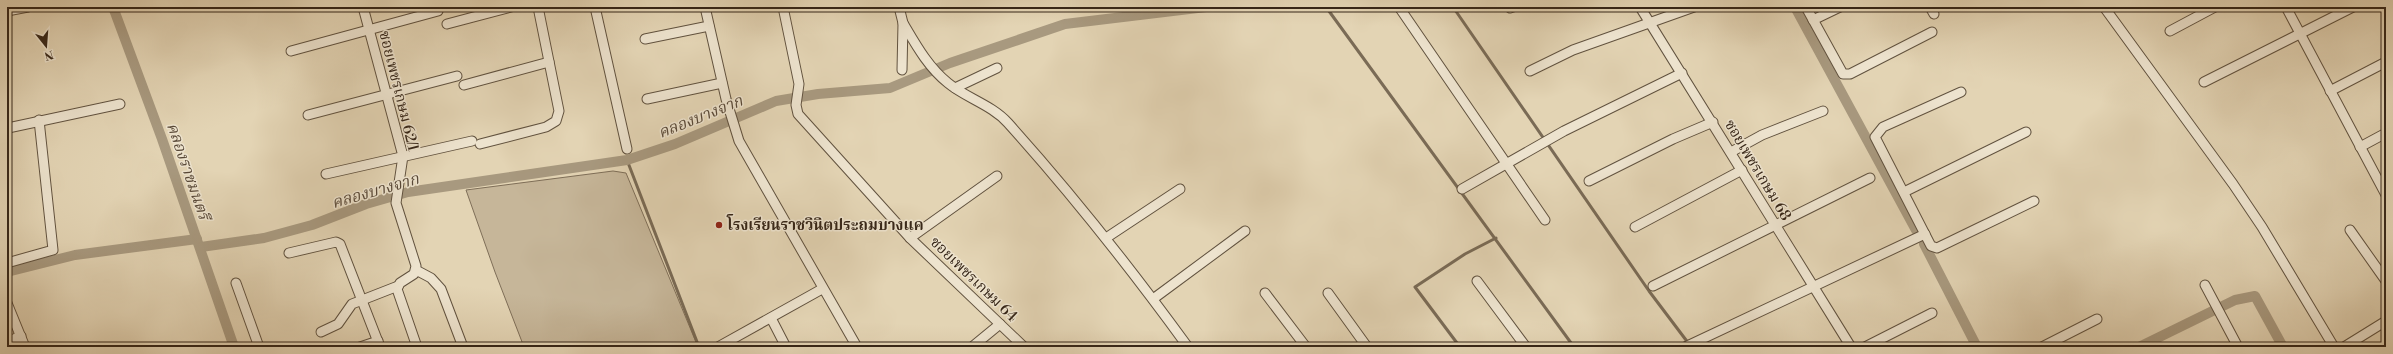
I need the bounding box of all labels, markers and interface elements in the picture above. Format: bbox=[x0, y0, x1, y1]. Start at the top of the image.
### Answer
north arrow bbox=[26, 26, 66, 66]
street label: ซอยเพชรเกษม 62/1 bbox=[374, 29, 423, 154]
text: N bbox=[42, 47, 55, 63]
water label: คลองบางจาก bbox=[655, 90, 747, 143]
street label: ซอยเพชรเกษม 68 bbox=[1720, 116, 1795, 224]
water label: คลองราชมนตรี bbox=[162, 120, 215, 225]
water label: คลองบางจาก bbox=[329, 169, 422, 213]
place label: โรงเรียนราชวินิตประถมบางแค bbox=[726, 214, 924, 235]
marker: โรงเรียนราชวินิตประถมบางแค bbox=[714, 220, 724, 230]
street label: ซอยเพชรเกษม 64 bbox=[926, 233, 1022, 326]

